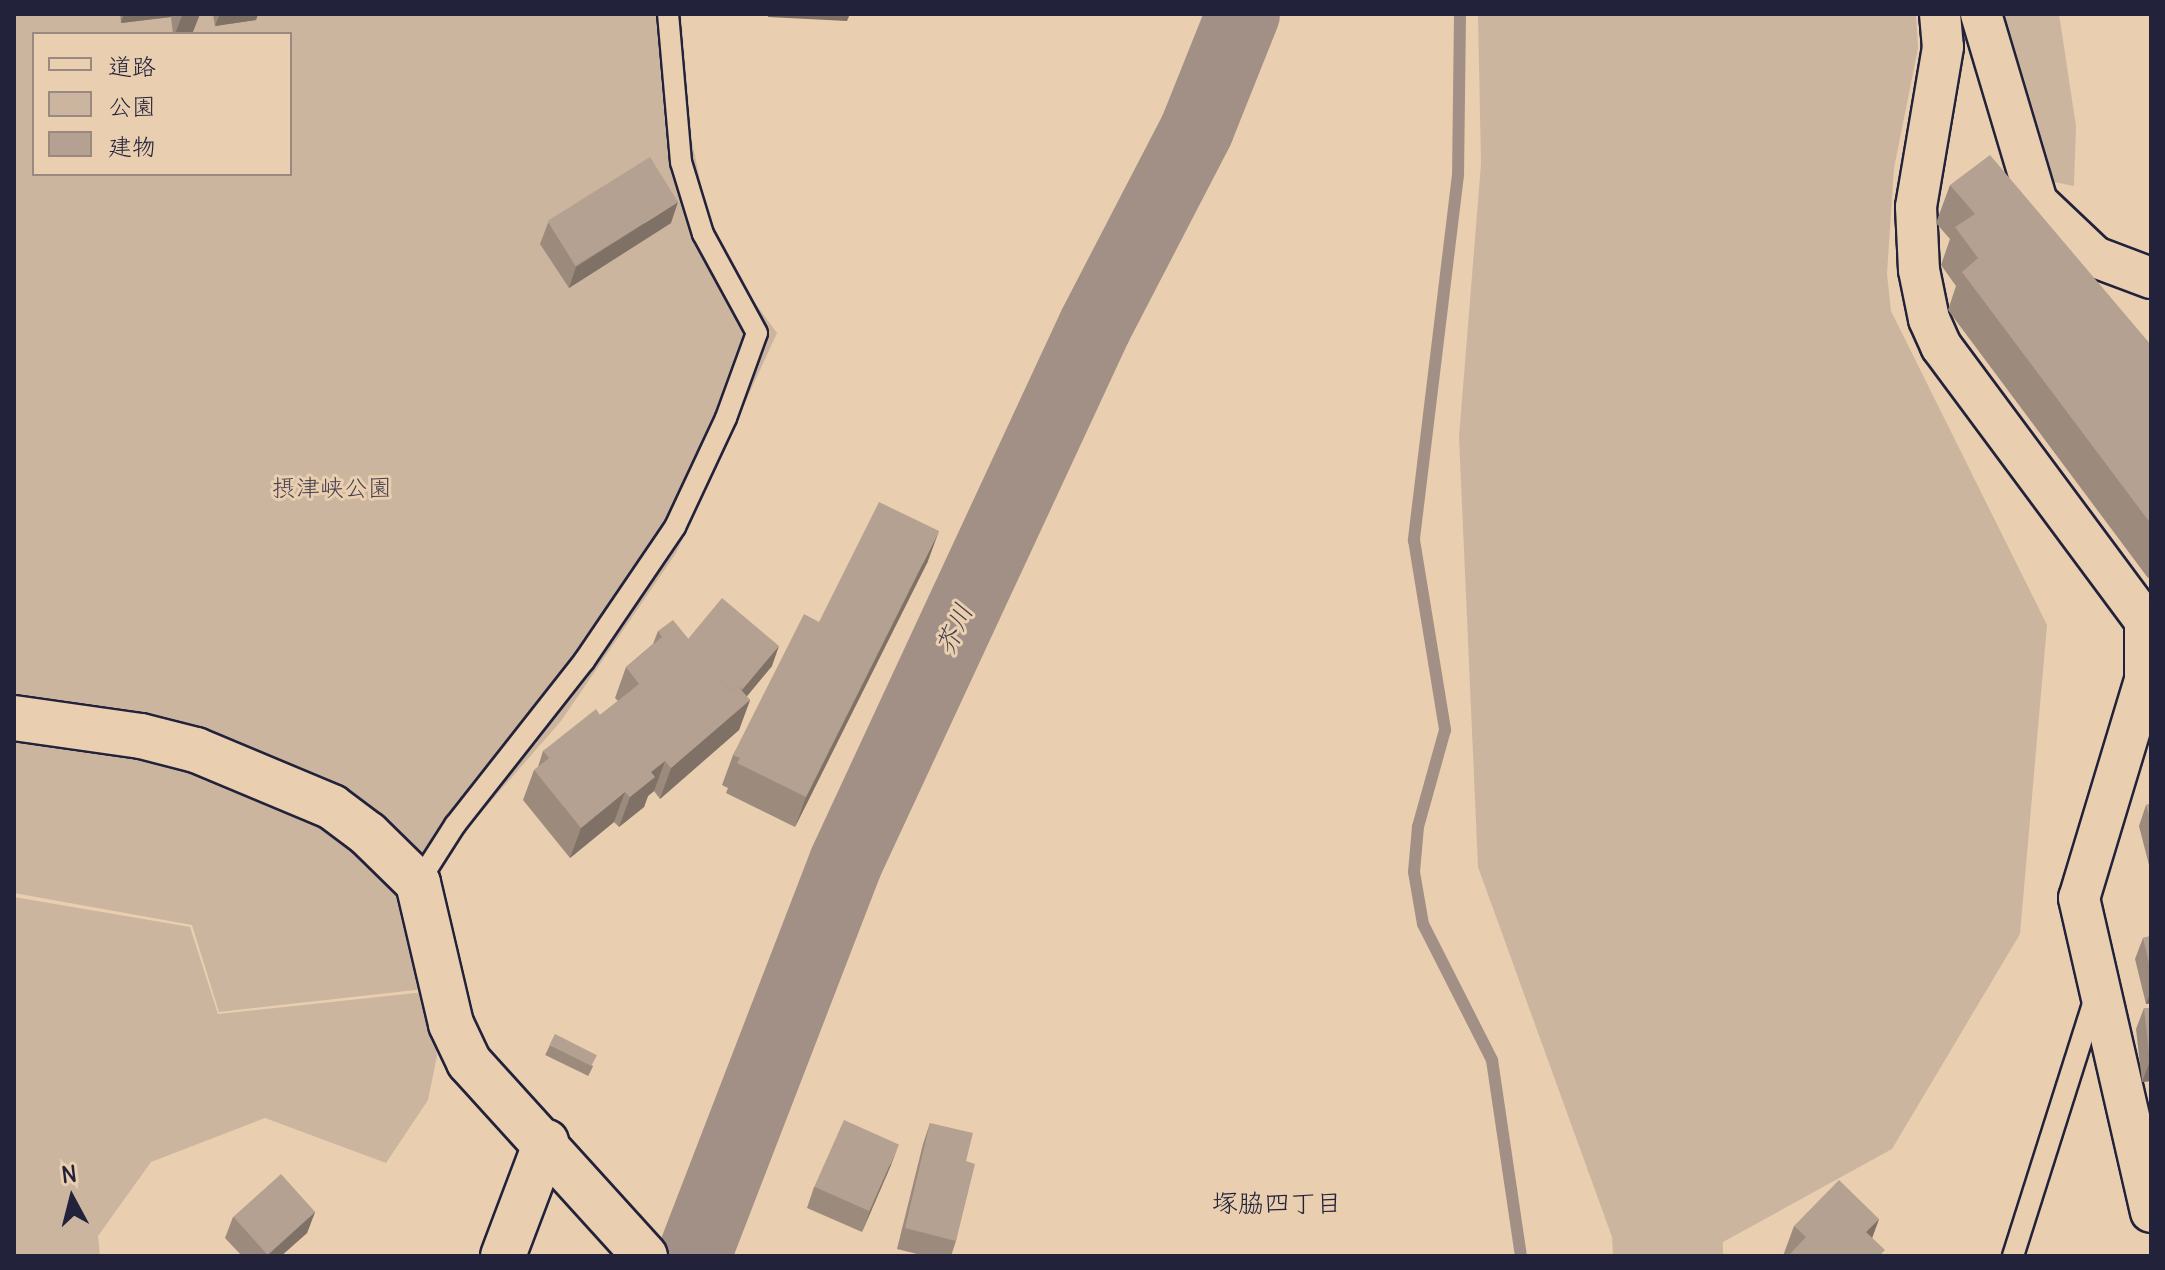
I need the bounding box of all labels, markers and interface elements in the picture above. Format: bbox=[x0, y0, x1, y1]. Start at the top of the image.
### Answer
legend bbox=[32, 32, 292, 176]
text: 道路 bbox=[108, 51, 156, 81]
text: 公園 bbox=[108, 91, 156, 121]
text: 建物 bbox=[108, 131, 156, 161]
park label: 摂津峡公園 bbox=[272, 474, 392, 502]
water label: 芥川 bbox=[929, 599, 979, 659]
north arrow bbox=[32, 1158, 112, 1238]
text: N bbox=[60, 1159, 78, 1189]
district label: 塚脇四丁目 bbox=[1212, 1187, 1342, 1219]

